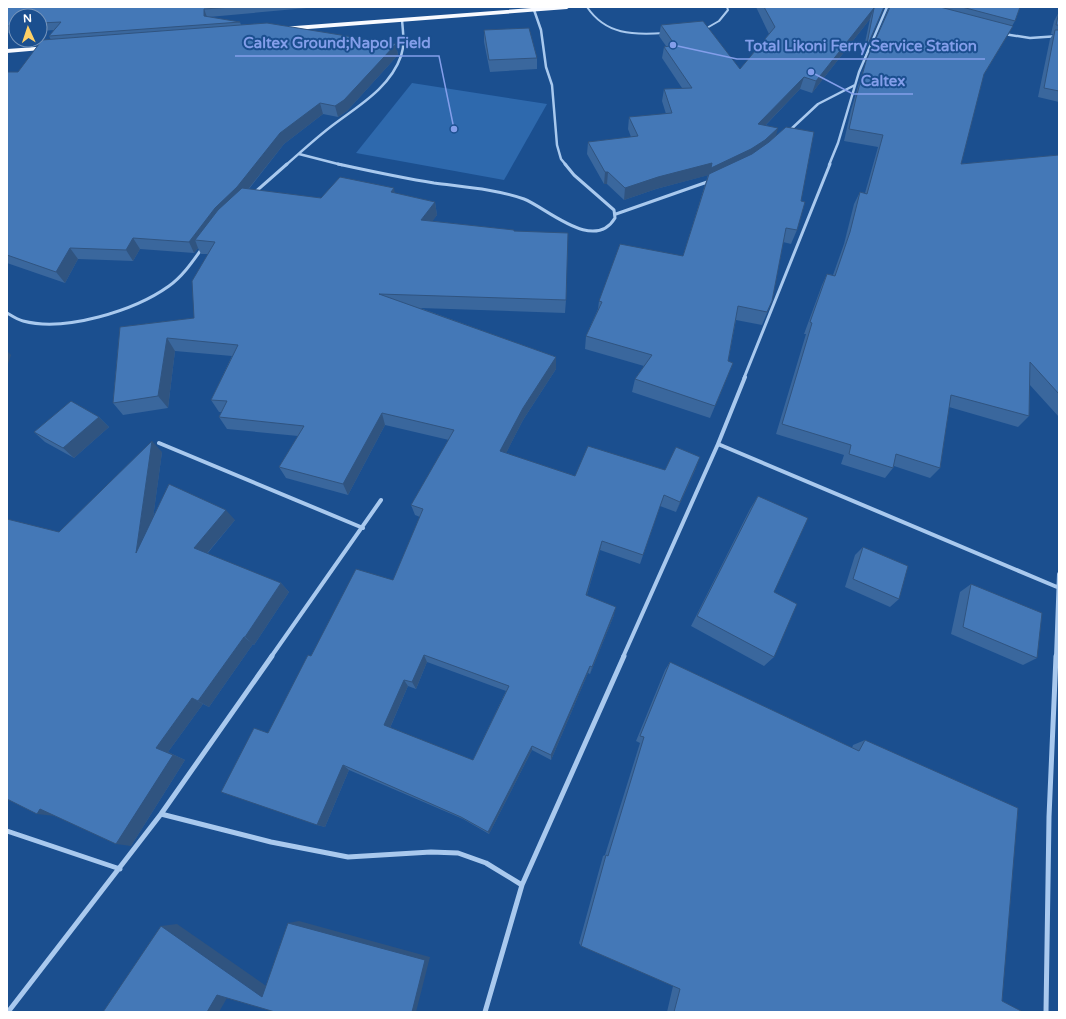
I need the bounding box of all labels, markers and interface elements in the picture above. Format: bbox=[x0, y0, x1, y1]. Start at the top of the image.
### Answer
north arrow bbox=[8, 8, 48, 48]
text: N bbox=[23, 12, 32, 25]
callout: Caltex Ground;Napol Field bbox=[235, 29, 439, 56]
callout: Total Likoni Ferry Service Station bbox=[737, 32, 985, 59]
text: Caltex Ground;Napol Field bbox=[243, 34, 431, 53]
text: Total Likoni Ferry Service Station bbox=[744, 37, 977, 56]
callout: Caltex bbox=[853, 67, 913, 94]
text: Caltex bbox=[861, 72, 905, 90]

